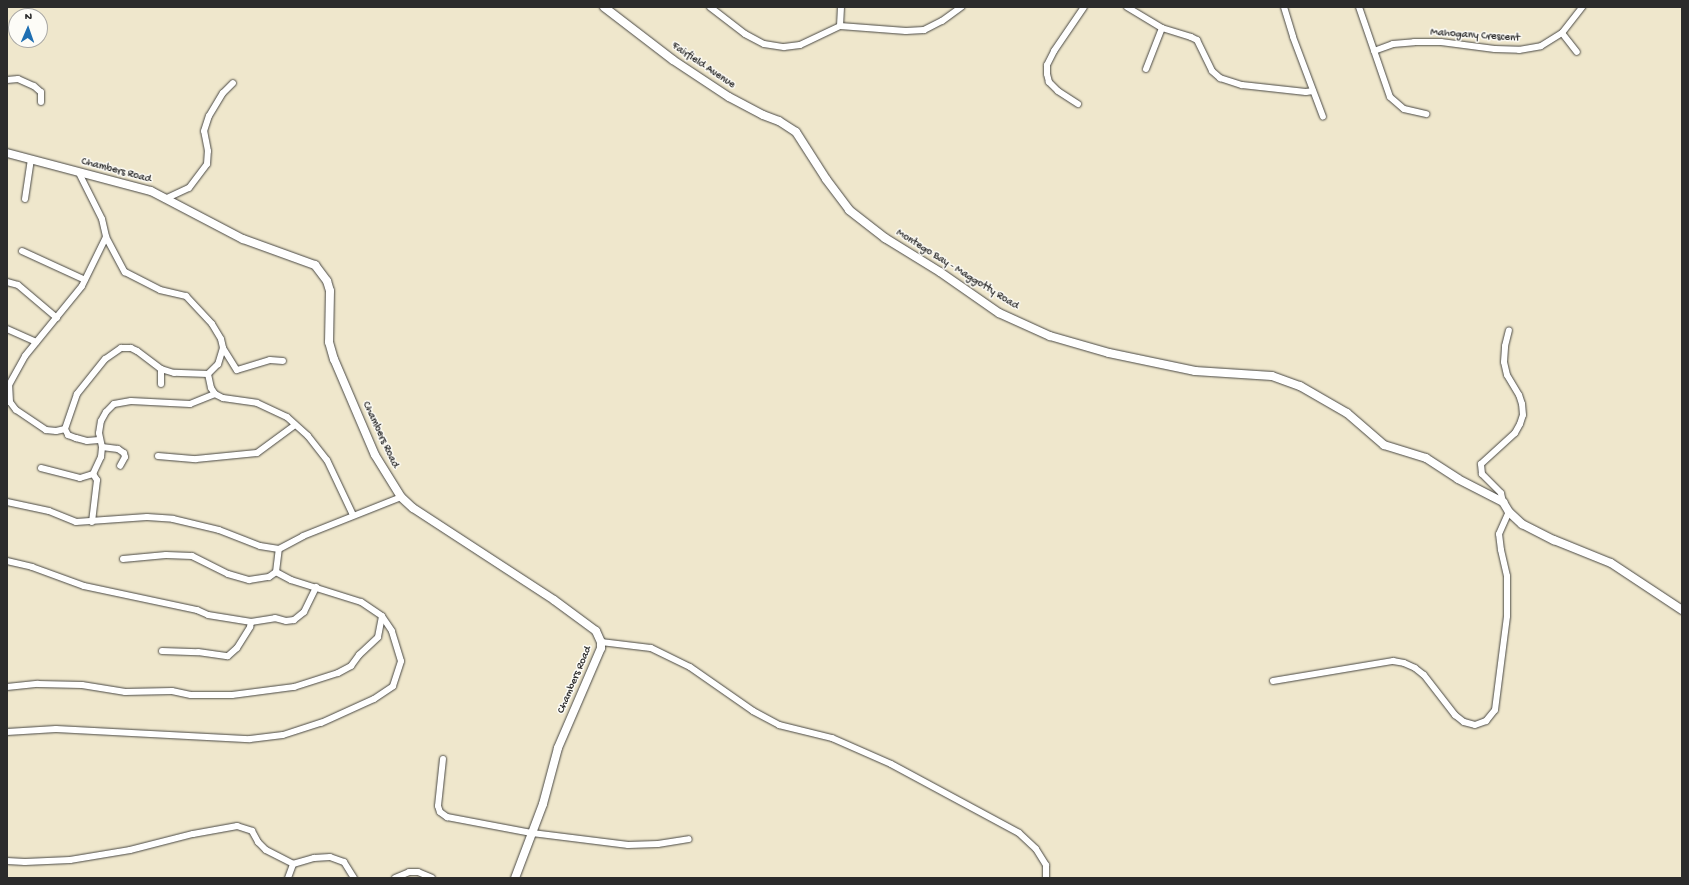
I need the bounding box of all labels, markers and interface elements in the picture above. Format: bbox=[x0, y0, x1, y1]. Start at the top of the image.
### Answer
north arrow bbox=[8, 8, 48, 48]
text: N bbox=[25, 11, 32, 23]
street label: Mahogany Crescent bbox=[1430, 26, 1520, 46]
street label: Fairfield Avenue bbox=[669, 40, 737, 92]
street label: Chambers Road bbox=[80, 155, 152, 187]
street label: Montego Bay - Maggotty Road bbox=[893, 227, 1021, 313]
street label: Chambers Road bbox=[359, 400, 401, 470]
street label: Chambers Road bbox=[555, 644, 595, 716]

